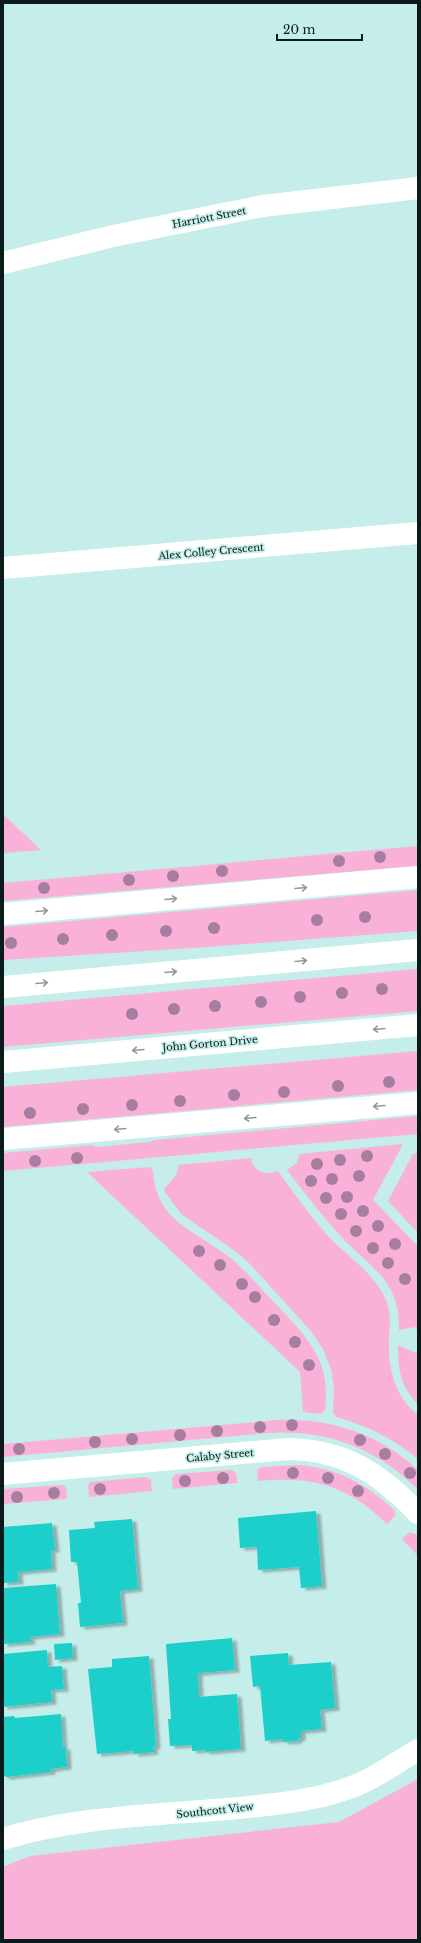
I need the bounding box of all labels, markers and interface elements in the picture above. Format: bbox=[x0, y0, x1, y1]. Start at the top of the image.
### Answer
scale bar bbox=[277, 16, 362, 42]
text: 20 m bbox=[283, 22, 315, 37]
street label: Harriott Street bbox=[171, 204, 247, 231]
street label: Alex Colley Crescent bbox=[157, 540, 265, 563]
one-way arrow bbox=[294, 884, 307, 892]
one-way arrow bbox=[164, 896, 177, 903]
one-way arrow bbox=[35, 907, 48, 914]
one-way arrow bbox=[294, 957, 307, 964]
one-way arrow bbox=[164, 968, 177, 976]
one-way arrow bbox=[35, 980, 48, 987]
one-way arrow bbox=[373, 1025, 386, 1032]
street label: John Gorton Drive bbox=[160, 1033, 258, 1054]
one-way arrow bbox=[132, 1046, 145, 1053]
one-way arrow bbox=[373, 1103, 386, 1110]
one-way arrow bbox=[244, 1114, 257, 1121]
one-way arrow bbox=[114, 1125, 127, 1132]
street label: Calaby Street bbox=[186, 1446, 255, 1465]
street label: Southcott View bbox=[176, 1800, 255, 1821]

